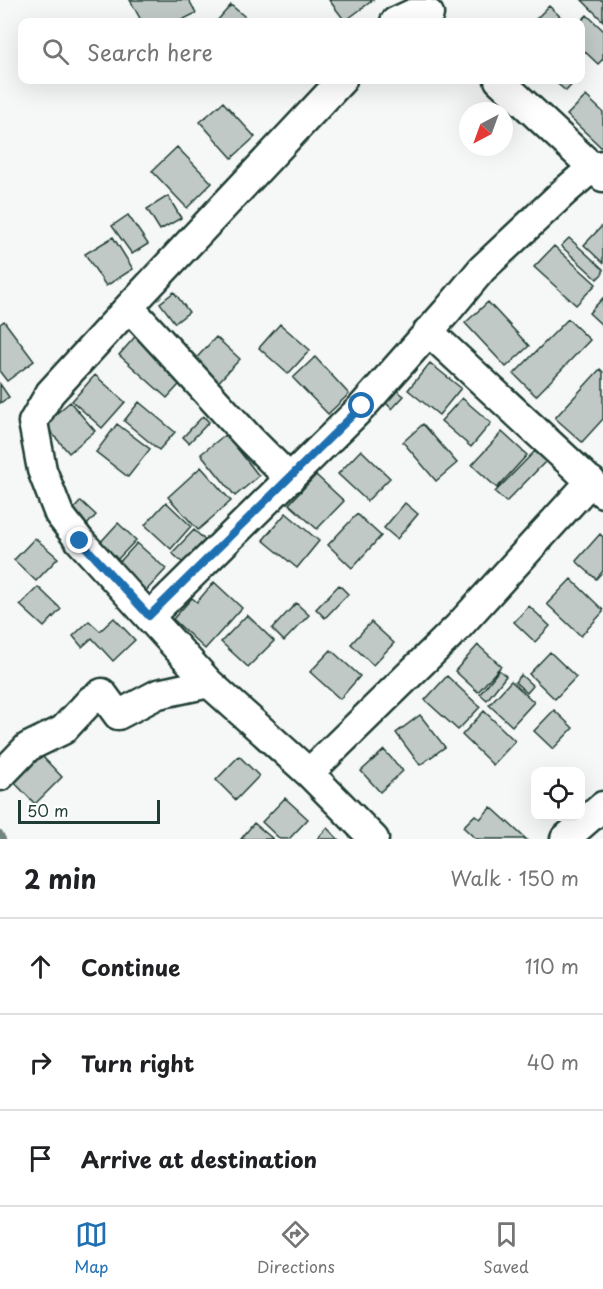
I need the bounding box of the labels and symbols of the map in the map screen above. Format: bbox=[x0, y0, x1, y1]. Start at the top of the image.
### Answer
north arrow bbox=[459, 102, 513, 156]
route start bbox=[348, 392, 374, 418]
route end bbox=[66, 527, 92, 553]
scale bar bbox=[18, 797, 160, 824]

